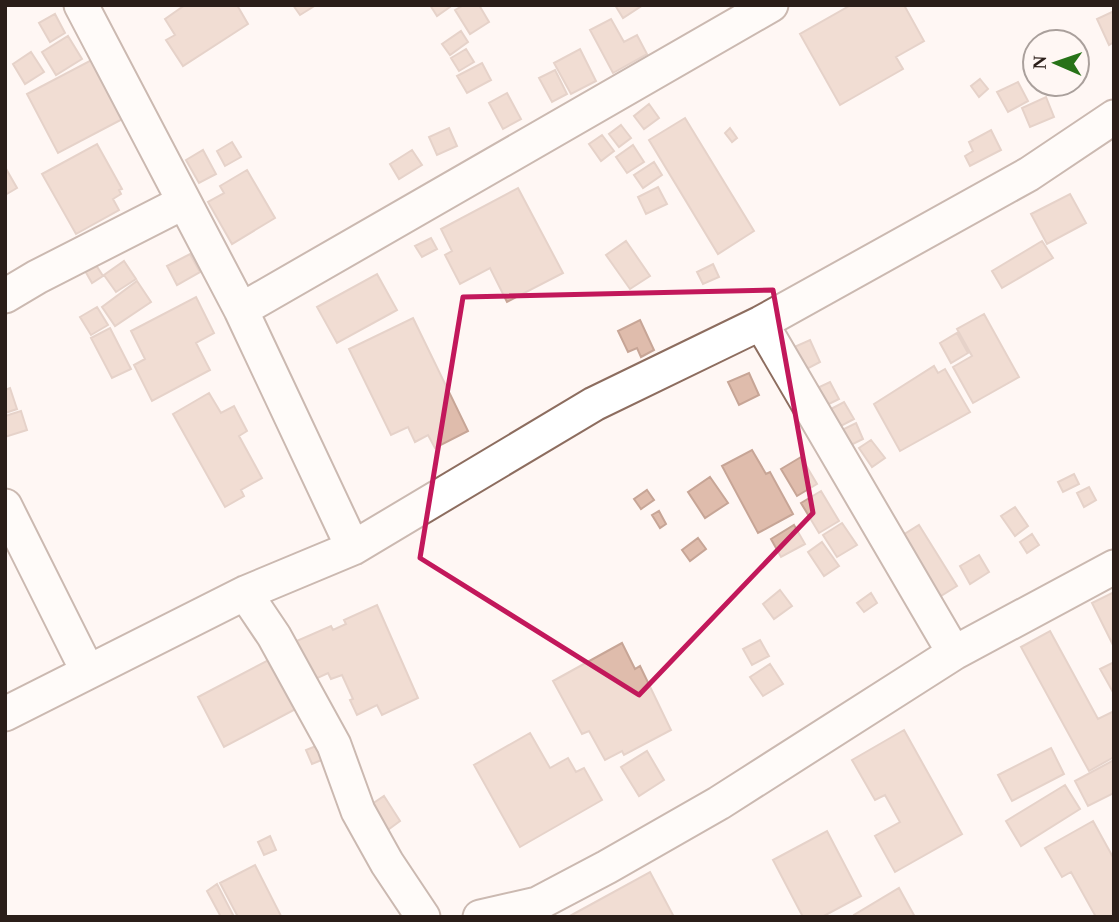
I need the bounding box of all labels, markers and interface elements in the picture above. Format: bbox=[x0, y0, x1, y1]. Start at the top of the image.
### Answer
north arrow bbox=[1021, 28, 1091, 98]
text: N bbox=[1029, 55, 1050, 70]

